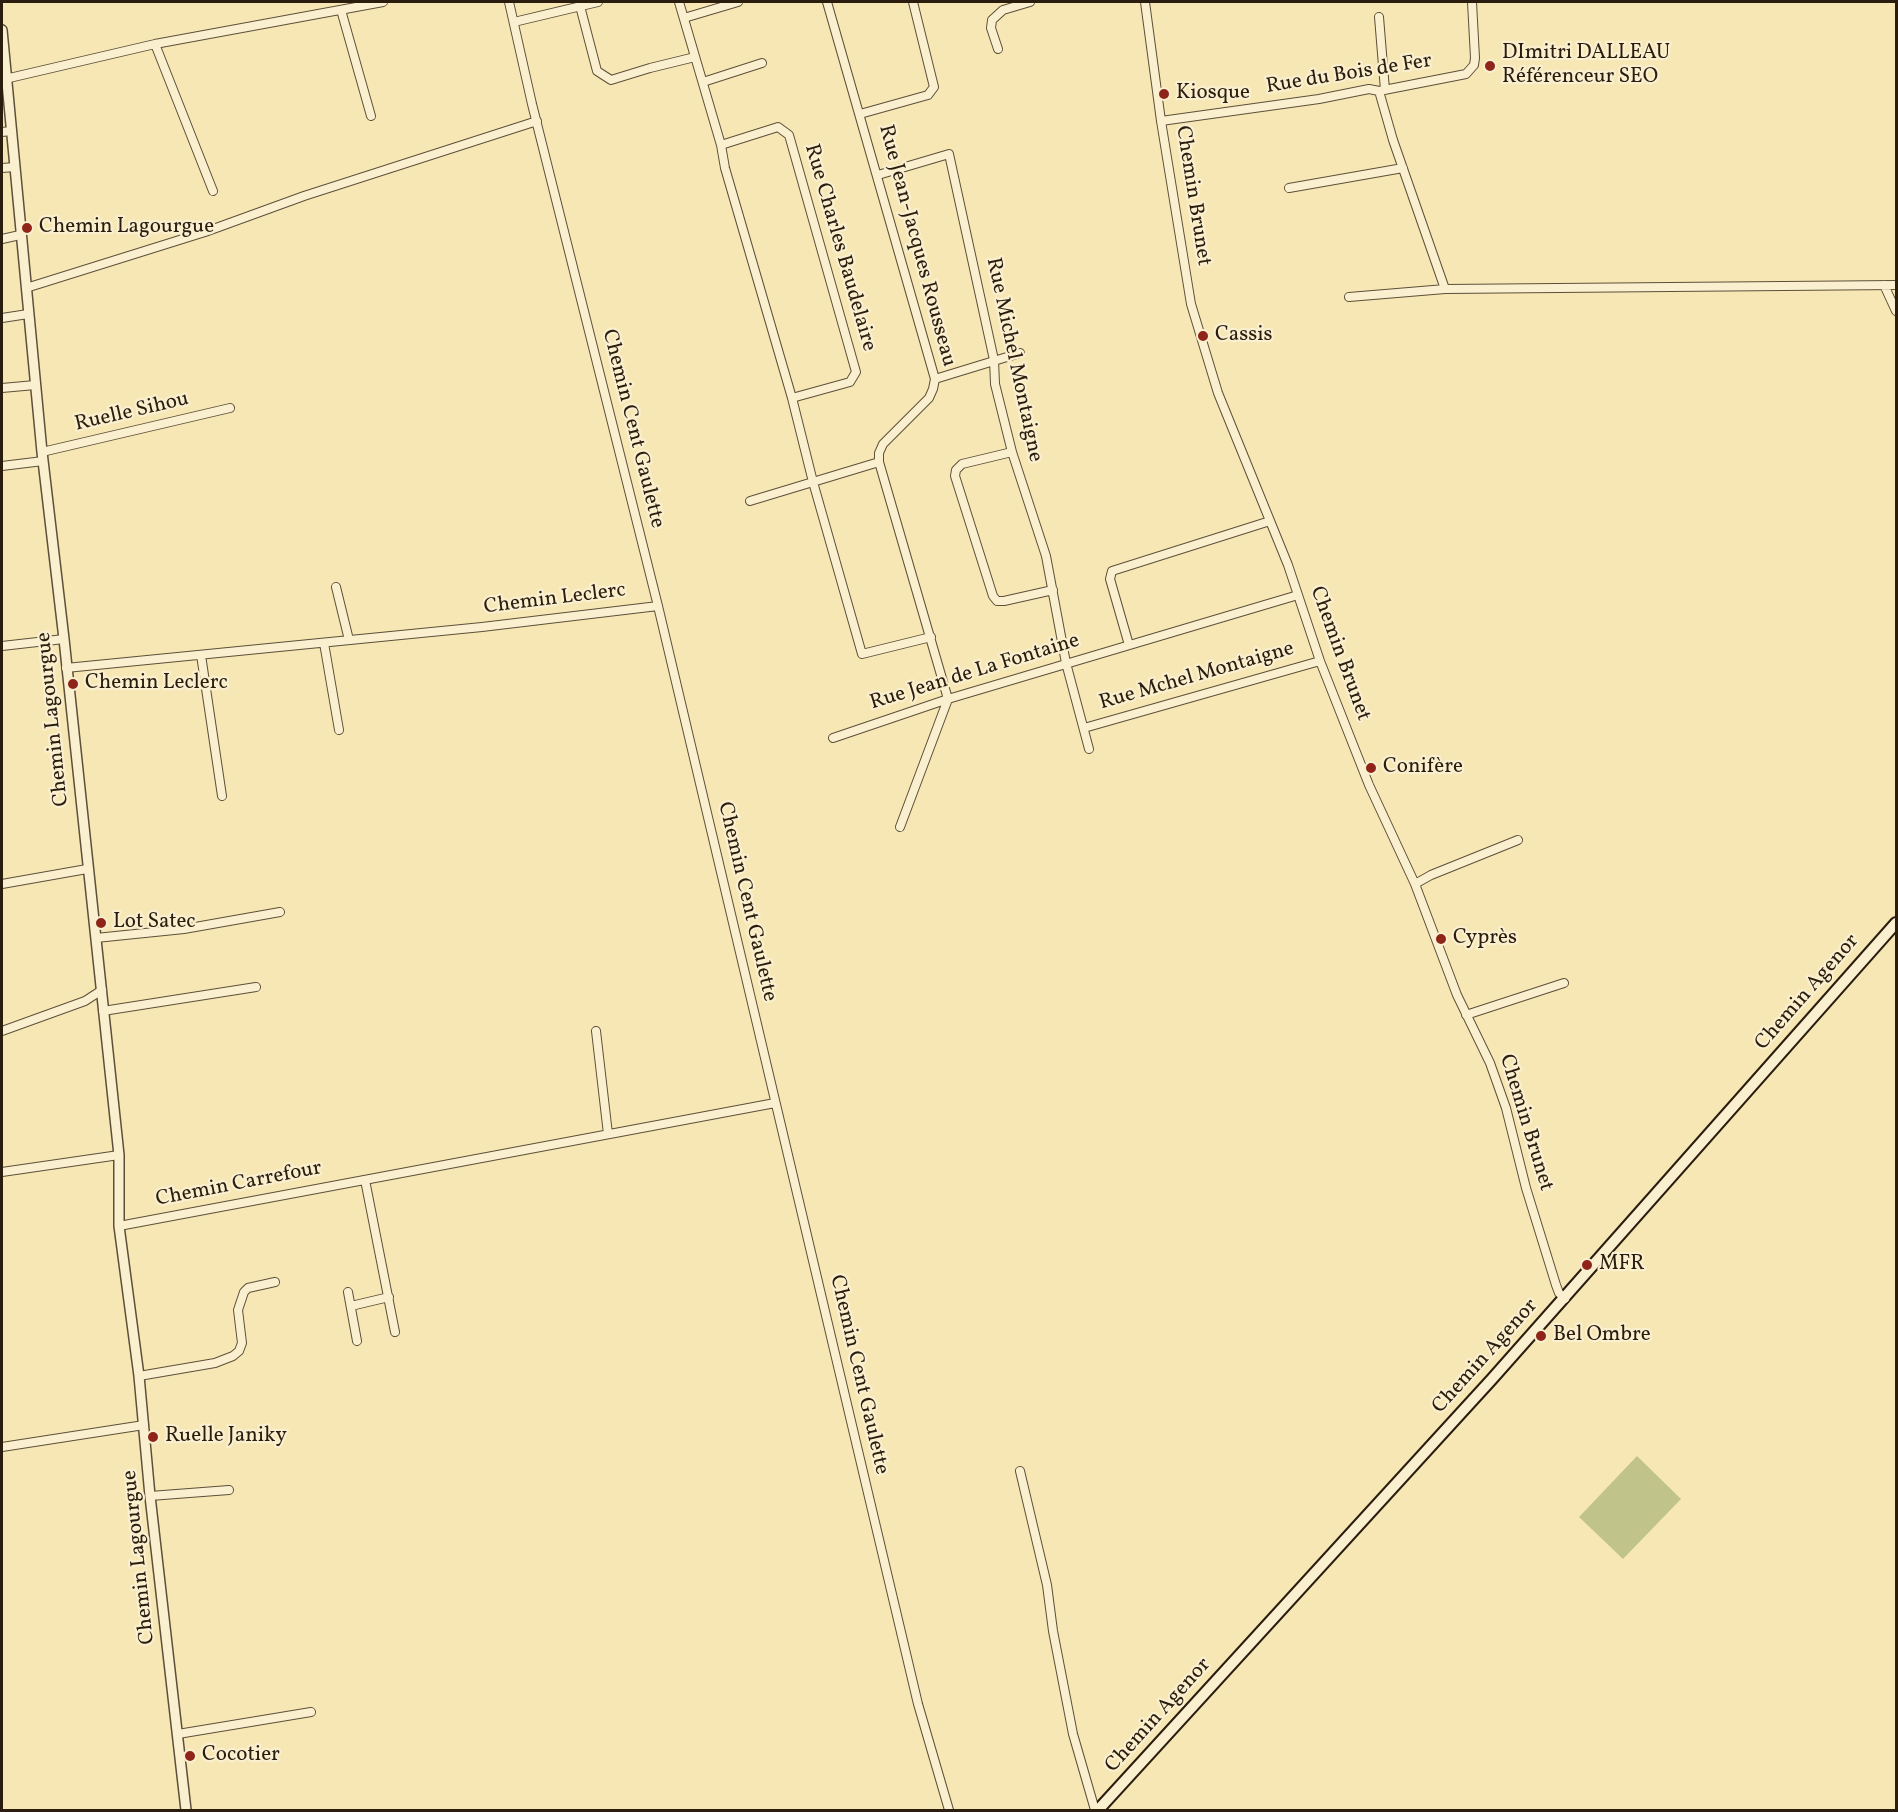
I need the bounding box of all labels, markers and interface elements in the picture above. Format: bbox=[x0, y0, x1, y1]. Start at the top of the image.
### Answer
place label: DImitri DALLEAU Référenceur SEO bbox=[1502, 41, 1670, 91]
street label: Rue du Bois de Fer bbox=[1264, 49, 1434, 101]
marker: DImitri DALLEAU Référenceur SEO bbox=[1483, 59, 1497, 73]
place label: Kiosque bbox=[1176, 81, 1250, 107]
marker: Kiosque bbox=[1157, 87, 1171, 101]
street label: Rue Jean-Jacques Rousseau bbox=[872, 122, 960, 370]
street label: Chemin Brunet bbox=[1168, 124, 1216, 268]
street label: Rue Charles Baudelaire bbox=[797, 142, 881, 354]
place label: Chemin Lagourgue bbox=[39, 215, 214, 241]
marker: Chemin Lagourgue bbox=[20, 221, 34, 235]
street label: Rue Michel Montaigne bbox=[979, 256, 1047, 464]
place label: Cassis bbox=[1215, 323, 1272, 349]
street label: Chemin Cent Gaulette bbox=[595, 327, 669, 531]
marker: Cassis bbox=[1196, 329, 1210, 343]
street label: Ruelle Sihou bbox=[72, 388, 192, 438]
street label: Chemin Leclerc bbox=[483, 579, 627, 621]
street label: Chemin Brunet bbox=[1303, 583, 1375, 725]
street label: Rue Jean de La Fontaine bbox=[867, 629, 1083, 717]
street label: Chemin Lagourgue bbox=[32, 631, 76, 807]
street label: Rue Mchel Montaigne bbox=[1097, 637, 1297, 717]
place label: Chemin Leclerc bbox=[85, 671, 228, 697]
marker: Chemin Leclerc bbox=[66, 677, 80, 691]
place label: Conifère bbox=[1383, 755, 1463, 781]
marker: Conifère bbox=[1364, 761, 1378, 775]
street label: Chemin Cent Gaulette bbox=[711, 800, 781, 1004]
place label: Lot Satec bbox=[113, 910, 196, 936]
marker: Lot Satec bbox=[94, 916, 108, 930]
place label: Cyprès bbox=[1453, 926, 1517, 952]
street label: Chemin Agenor bbox=[1751, 930, 1865, 1056]
marker: Cyprès bbox=[1434, 932, 1448, 946]
street label: Chemin Brunet bbox=[1492, 1052, 1558, 1194]
street label: Chemin Carrefour bbox=[154, 1157, 324, 1213]
place label: MFR bbox=[1599, 1252, 1645, 1278]
marker: MFR bbox=[1580, 1258, 1594, 1272]
street label: Chemin Cent Gaulette bbox=[823, 1273, 893, 1477]
street label: Chemin Agenor bbox=[1428, 1294, 1544, 1420]
place label: Bel Ombre bbox=[1553, 1323, 1651, 1349]
marker: Bel Ombre bbox=[1534, 1329, 1548, 1343]
place label: Ruelle Janiky bbox=[165, 1424, 287, 1450]
marker: Ruelle Janiky bbox=[146, 1430, 160, 1444]
street label: Chemin Lagourgue bbox=[118, 1469, 162, 1645]
street label: Chemin Agenor bbox=[1101, 1653, 1217, 1779]
place label: Cocotier bbox=[202, 1743, 280, 1769]
marker: Cocotier bbox=[183, 1749, 197, 1763]

